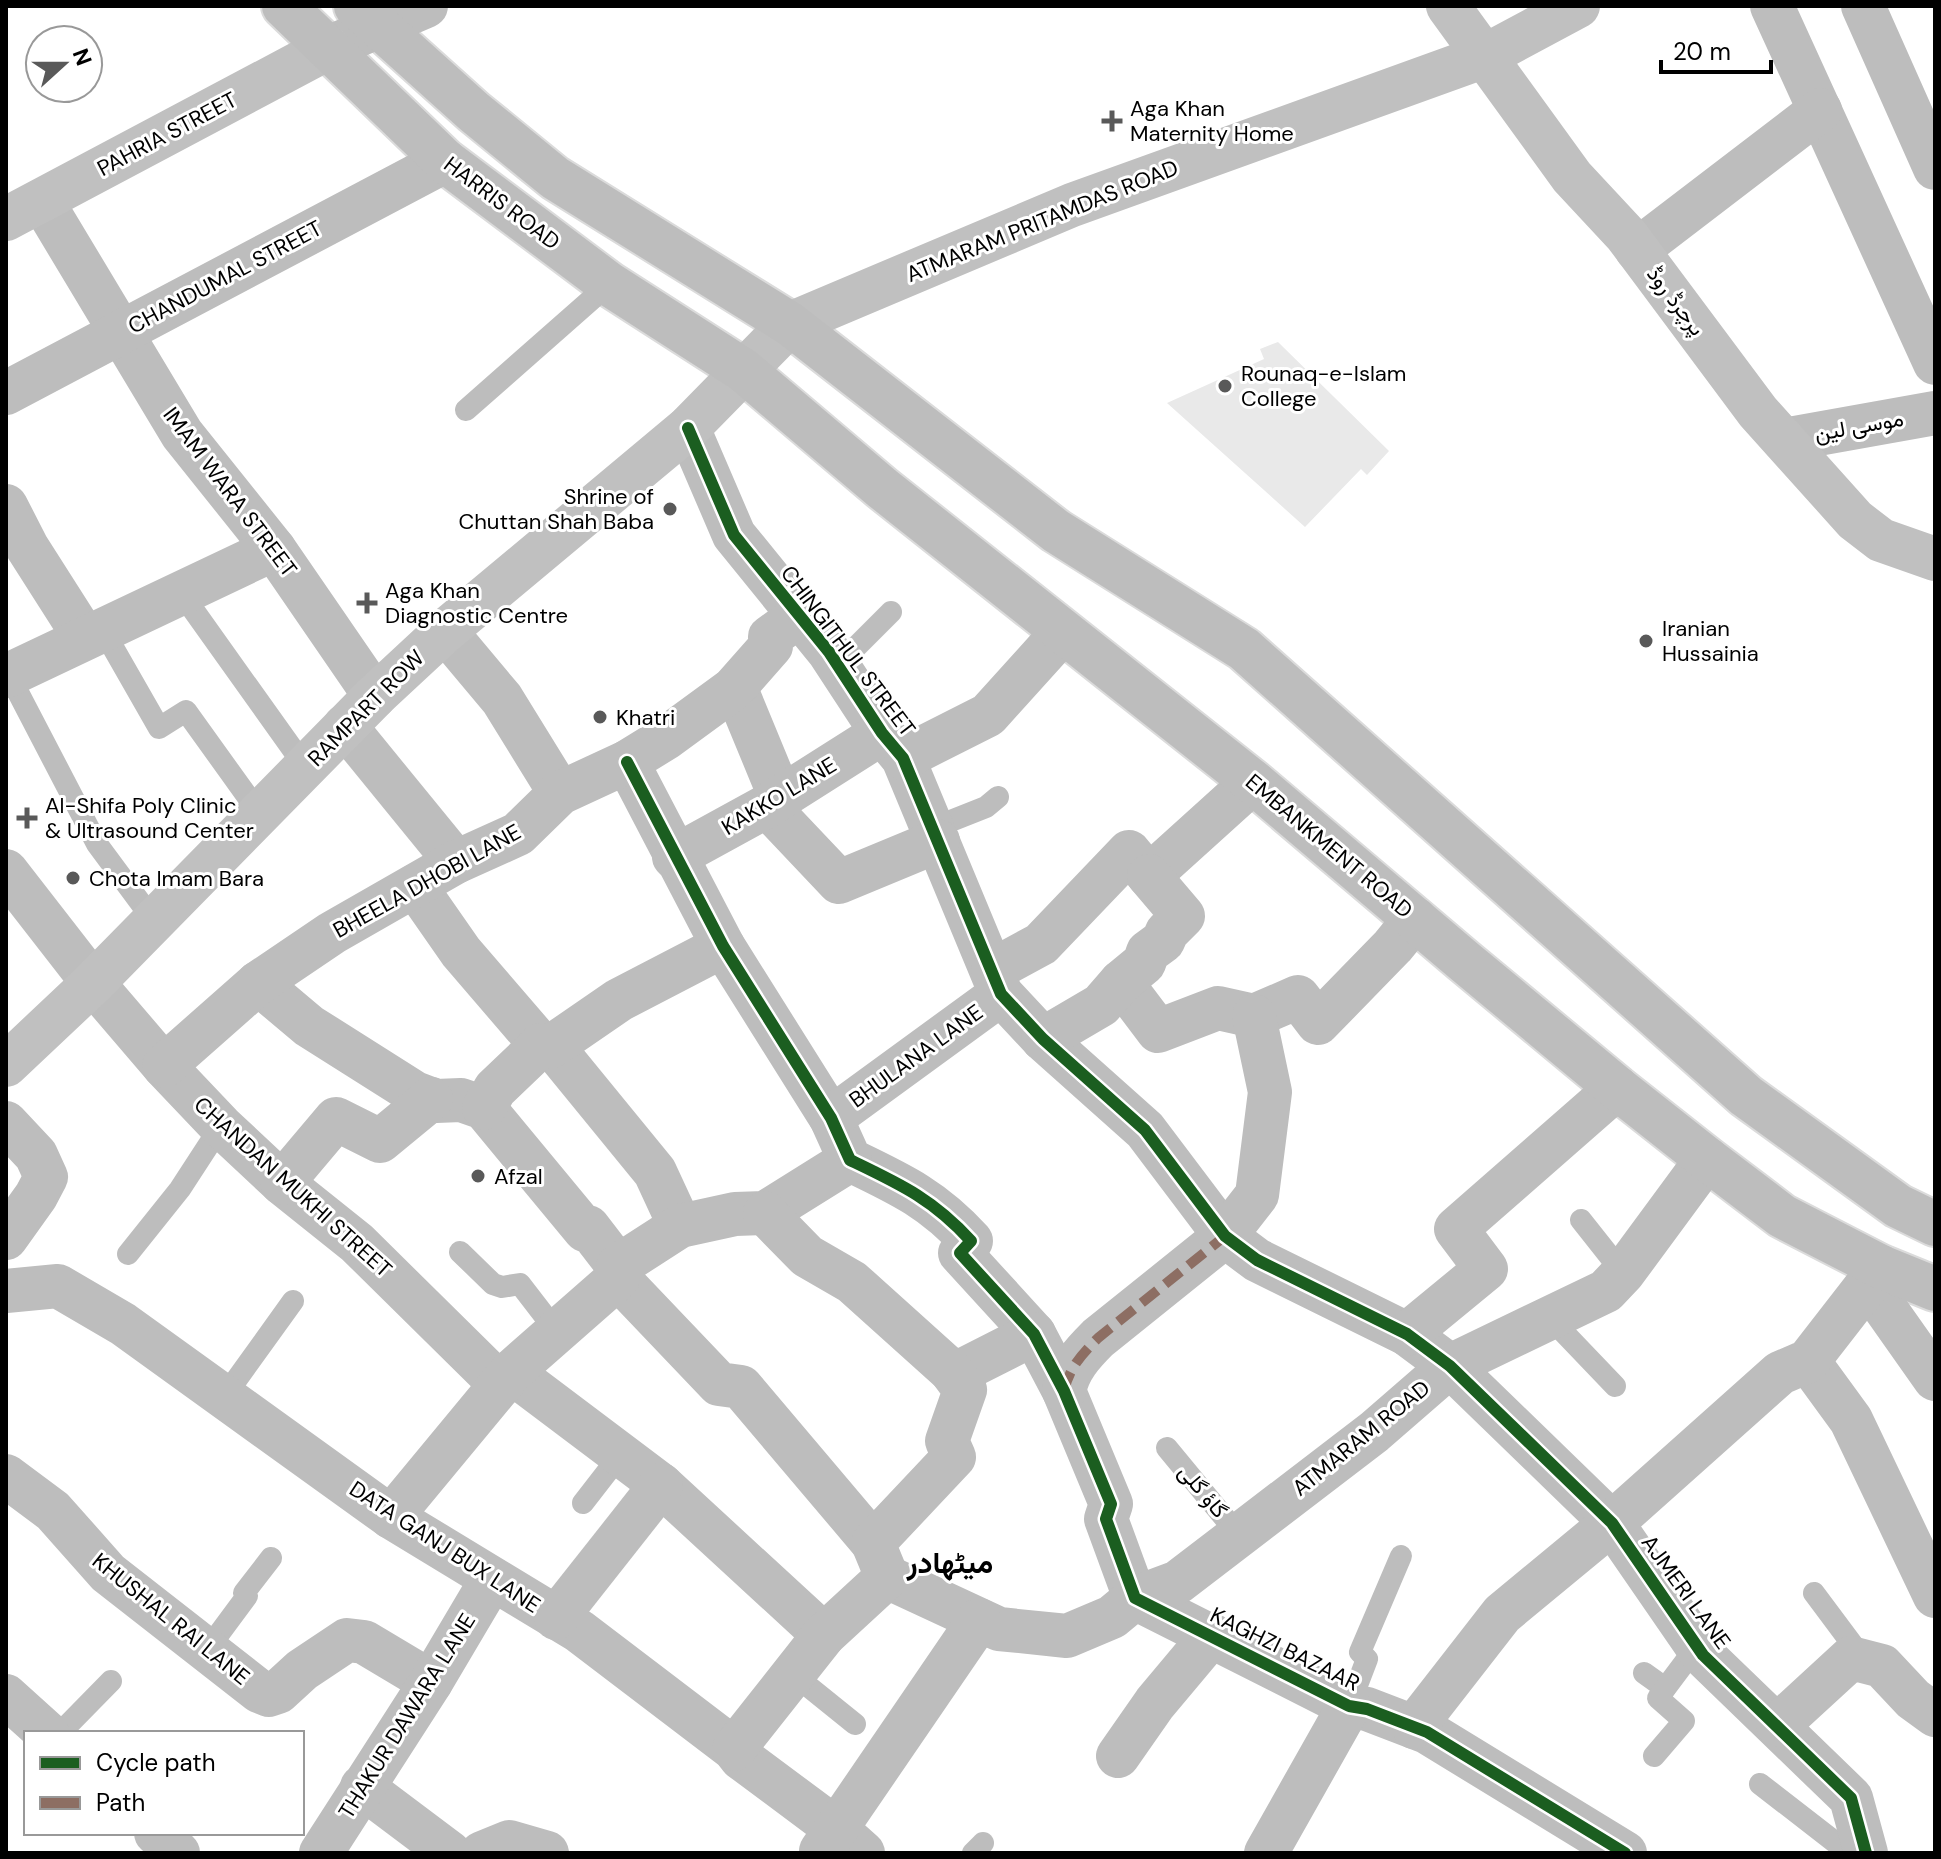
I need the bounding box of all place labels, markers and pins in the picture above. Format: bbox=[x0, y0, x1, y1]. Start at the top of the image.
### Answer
place label: Aga Khan Maternity Home bbox=[1130, 94, 1294, 148]
marker: Aga Khan Maternity Home bbox=[1101, 110, 1123, 132]
place label: Rounaq-e-Islam College bbox=[1241, 359, 1406, 413]
marker: Rounaq-e-Islam College bbox=[1216, 377, 1234, 395]
place label: Shrine of Chuttan Shah Baba bbox=[458, 482, 654, 536]
marker: Shrine of Chuttan Shah Baba bbox=[661, 500, 679, 518]
place label: Aga Khan Diagnostic Centre bbox=[385, 576, 568, 630]
marker: Aga Khan Diagnostic Centre bbox=[356, 592, 378, 614]
place label: Iranian Hussainia bbox=[1662, 614, 1759, 668]
marker: Iranian Hussainia bbox=[1637, 632, 1655, 650]
place label: Khatri bbox=[616, 703, 675, 732]
marker: Khatri bbox=[591, 708, 609, 726]
place label: Al-Shifa Poly Clinic & Ultrasound Center bbox=[45, 791, 254, 845]
marker: Al-Shifa Poly Clinic & Ultrasound Center bbox=[16, 807, 38, 829]
place label: Chota Imam Bara bbox=[89, 864, 264, 893]
marker: Chota Imam Bara bbox=[64, 869, 82, 887]
place label: Afzal bbox=[494, 1162, 543, 1191]
marker: Afzal bbox=[469, 1167, 487, 1185]

